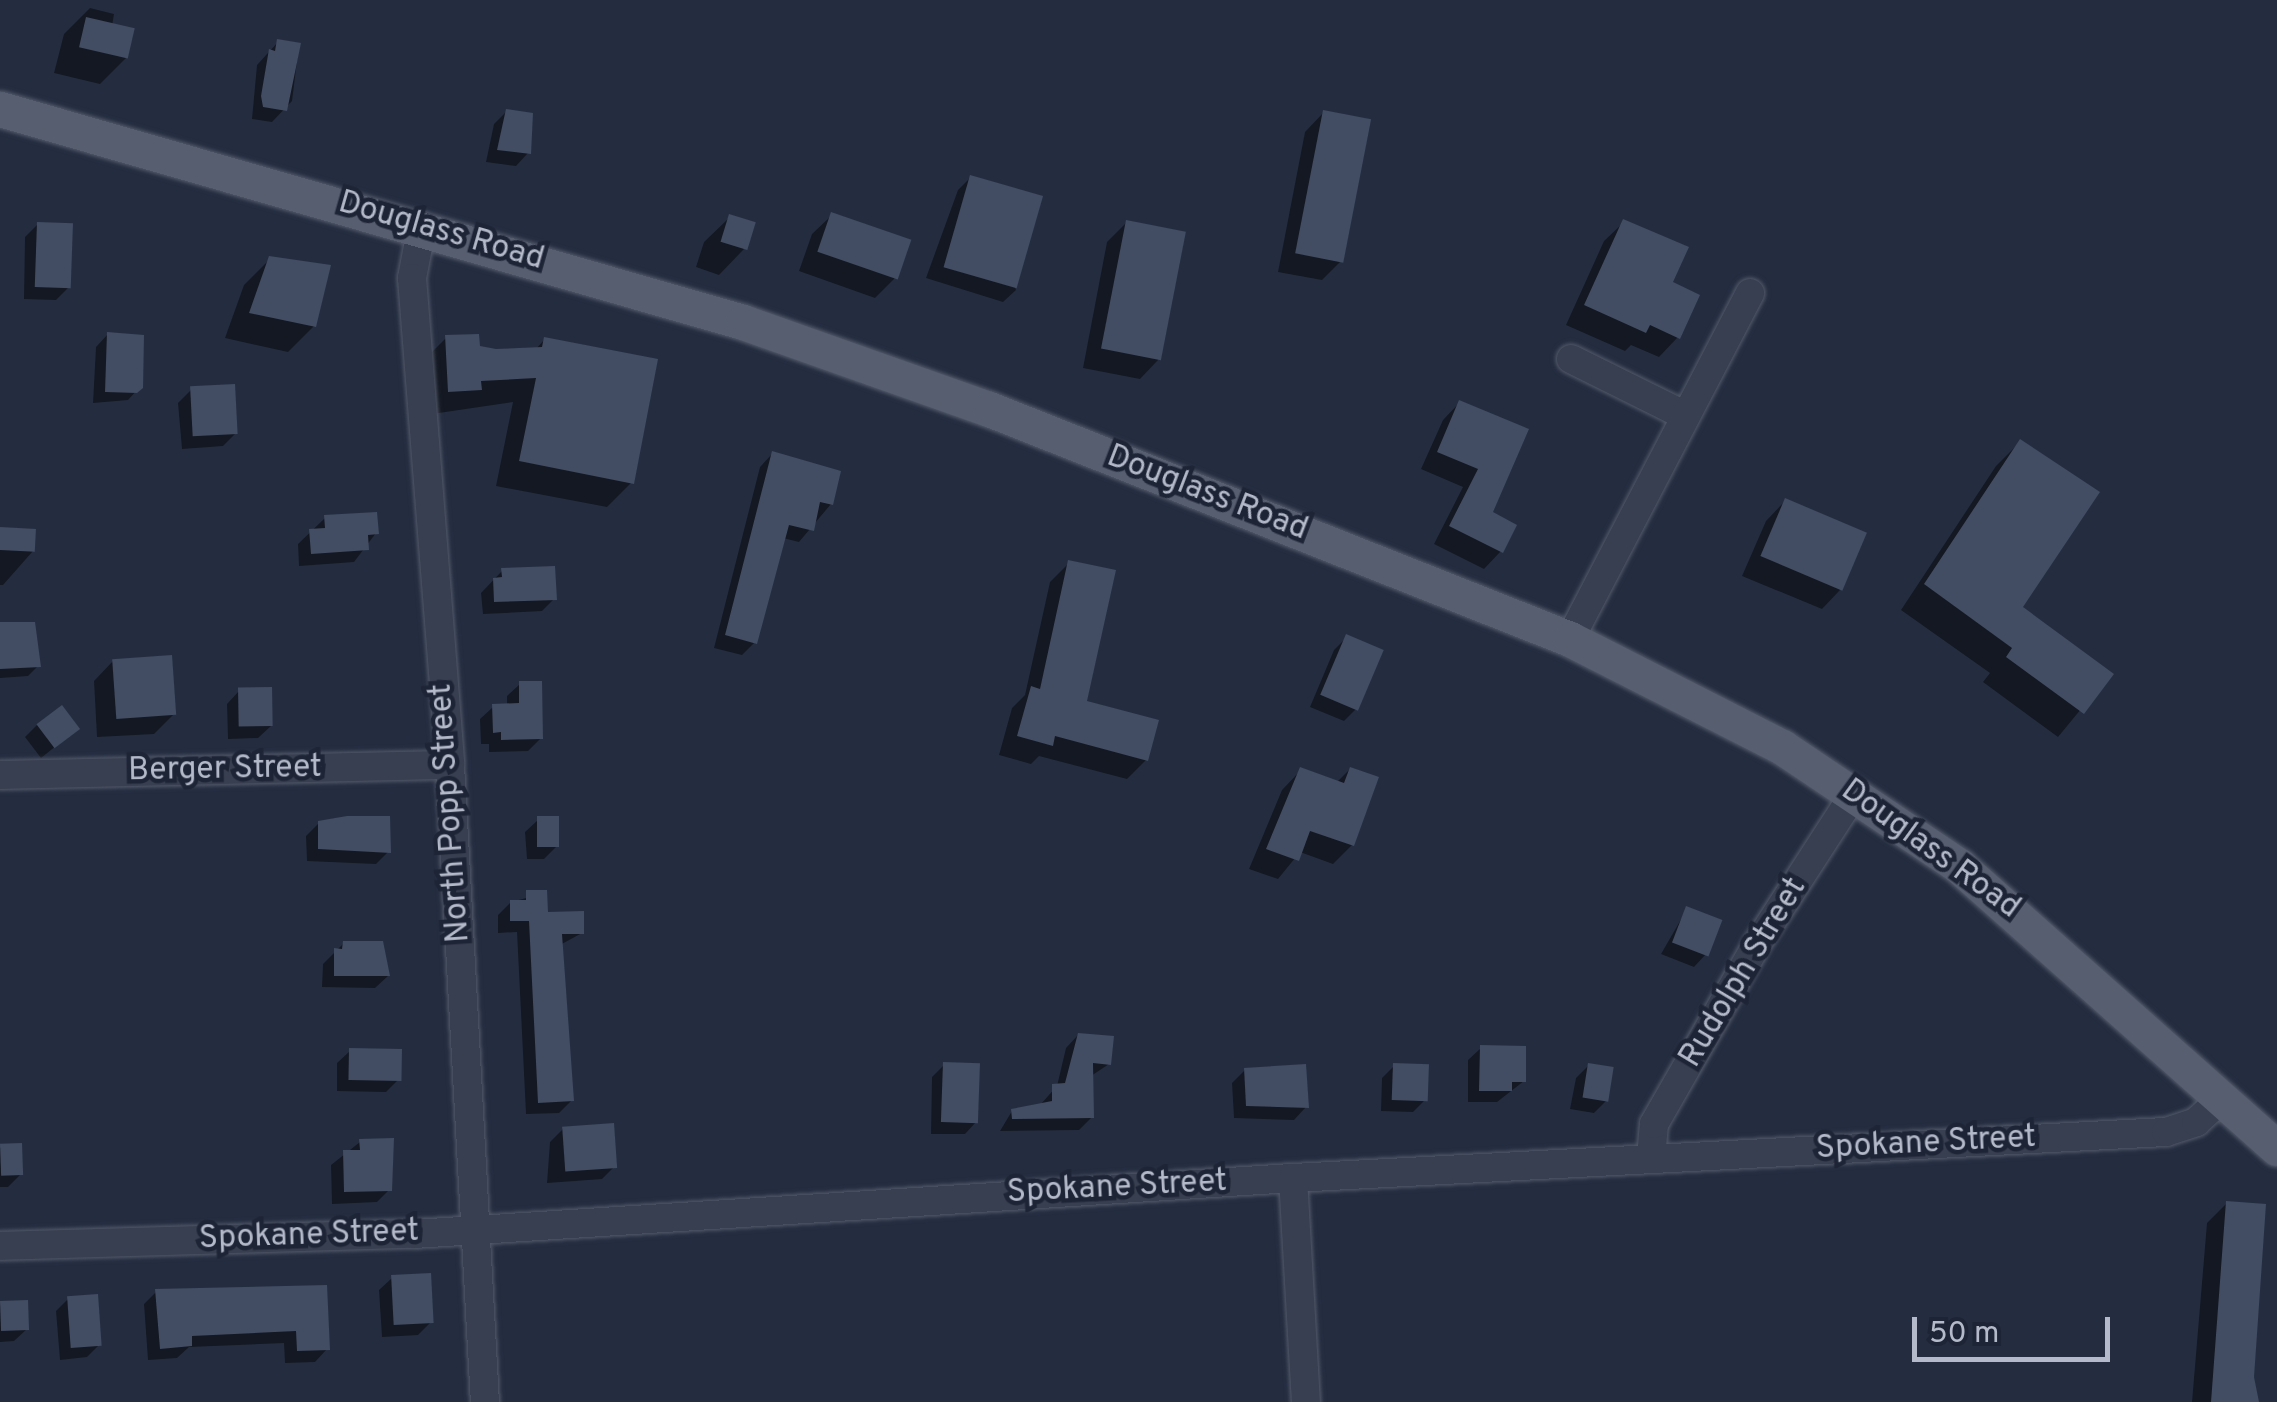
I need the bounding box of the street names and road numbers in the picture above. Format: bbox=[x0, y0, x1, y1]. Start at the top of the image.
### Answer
street label: Douglass Road bbox=[334, 184, 548, 280]
street label: Douglass Road bbox=[1101, 438, 1313, 550]
street label: North Popp Street bbox=[423, 682, 479, 944]
street label: Berger Street bbox=[128, 749, 322, 791]
street label: Douglass Road bbox=[1833, 772, 2027, 928]
street label: Rudolph Street bbox=[1672, 871, 1816, 1075]
street label: Spokane Street bbox=[1815, 1119, 2037, 1169]
street label: Spokane Street bbox=[1006, 1163, 1228, 1213]
street label: Spokane Street bbox=[198, 1213, 420, 1259]

